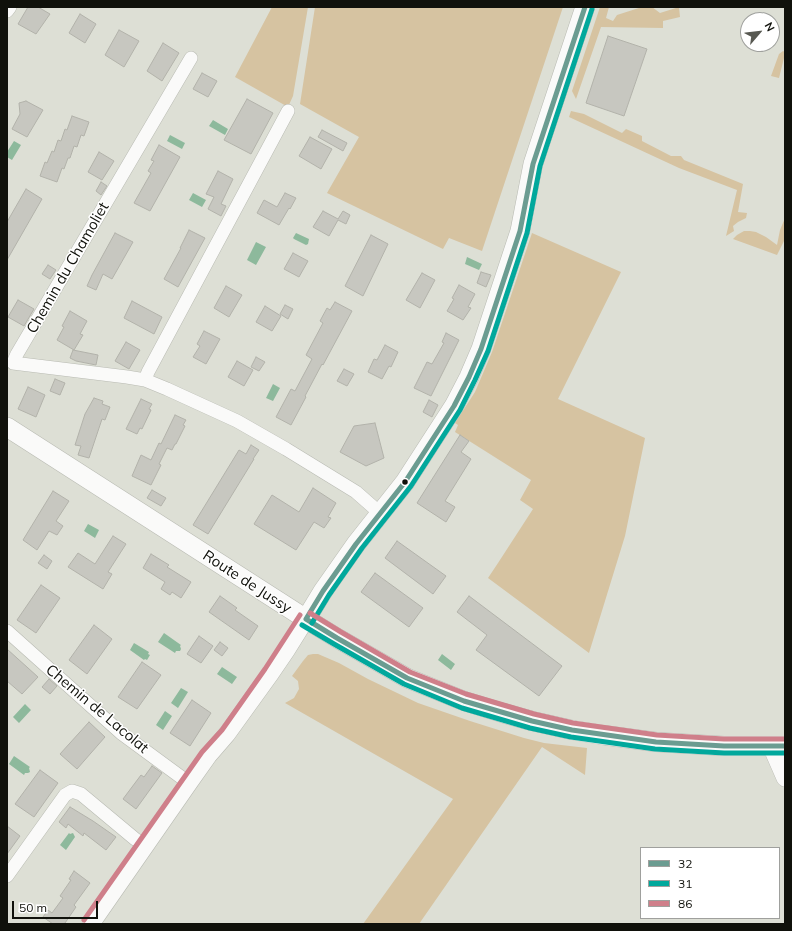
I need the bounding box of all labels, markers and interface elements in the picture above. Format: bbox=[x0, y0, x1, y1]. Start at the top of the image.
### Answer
north arrow bbox=[740, 12, 780, 52]
text: N bbox=[762, 20, 778, 34]
street label: Chemin du Chamoliet bbox=[23, 199, 113, 337]
unlabelled marker bbox=[400, 477, 410, 487]
street label: Route de Jussy bbox=[199, 547, 295, 617]
street label: Chemin de Lacolat bbox=[42, 661, 152, 757]
legend bbox=[640, 847, 780, 919]
text: 32 bbox=[678, 856, 692, 871]
text: 31 bbox=[678, 876, 692, 891]
scale bar bbox=[14, 893, 100, 919]
text: 86 bbox=[678, 896, 692, 911]
text: 50 m bbox=[19, 900, 47, 915]

